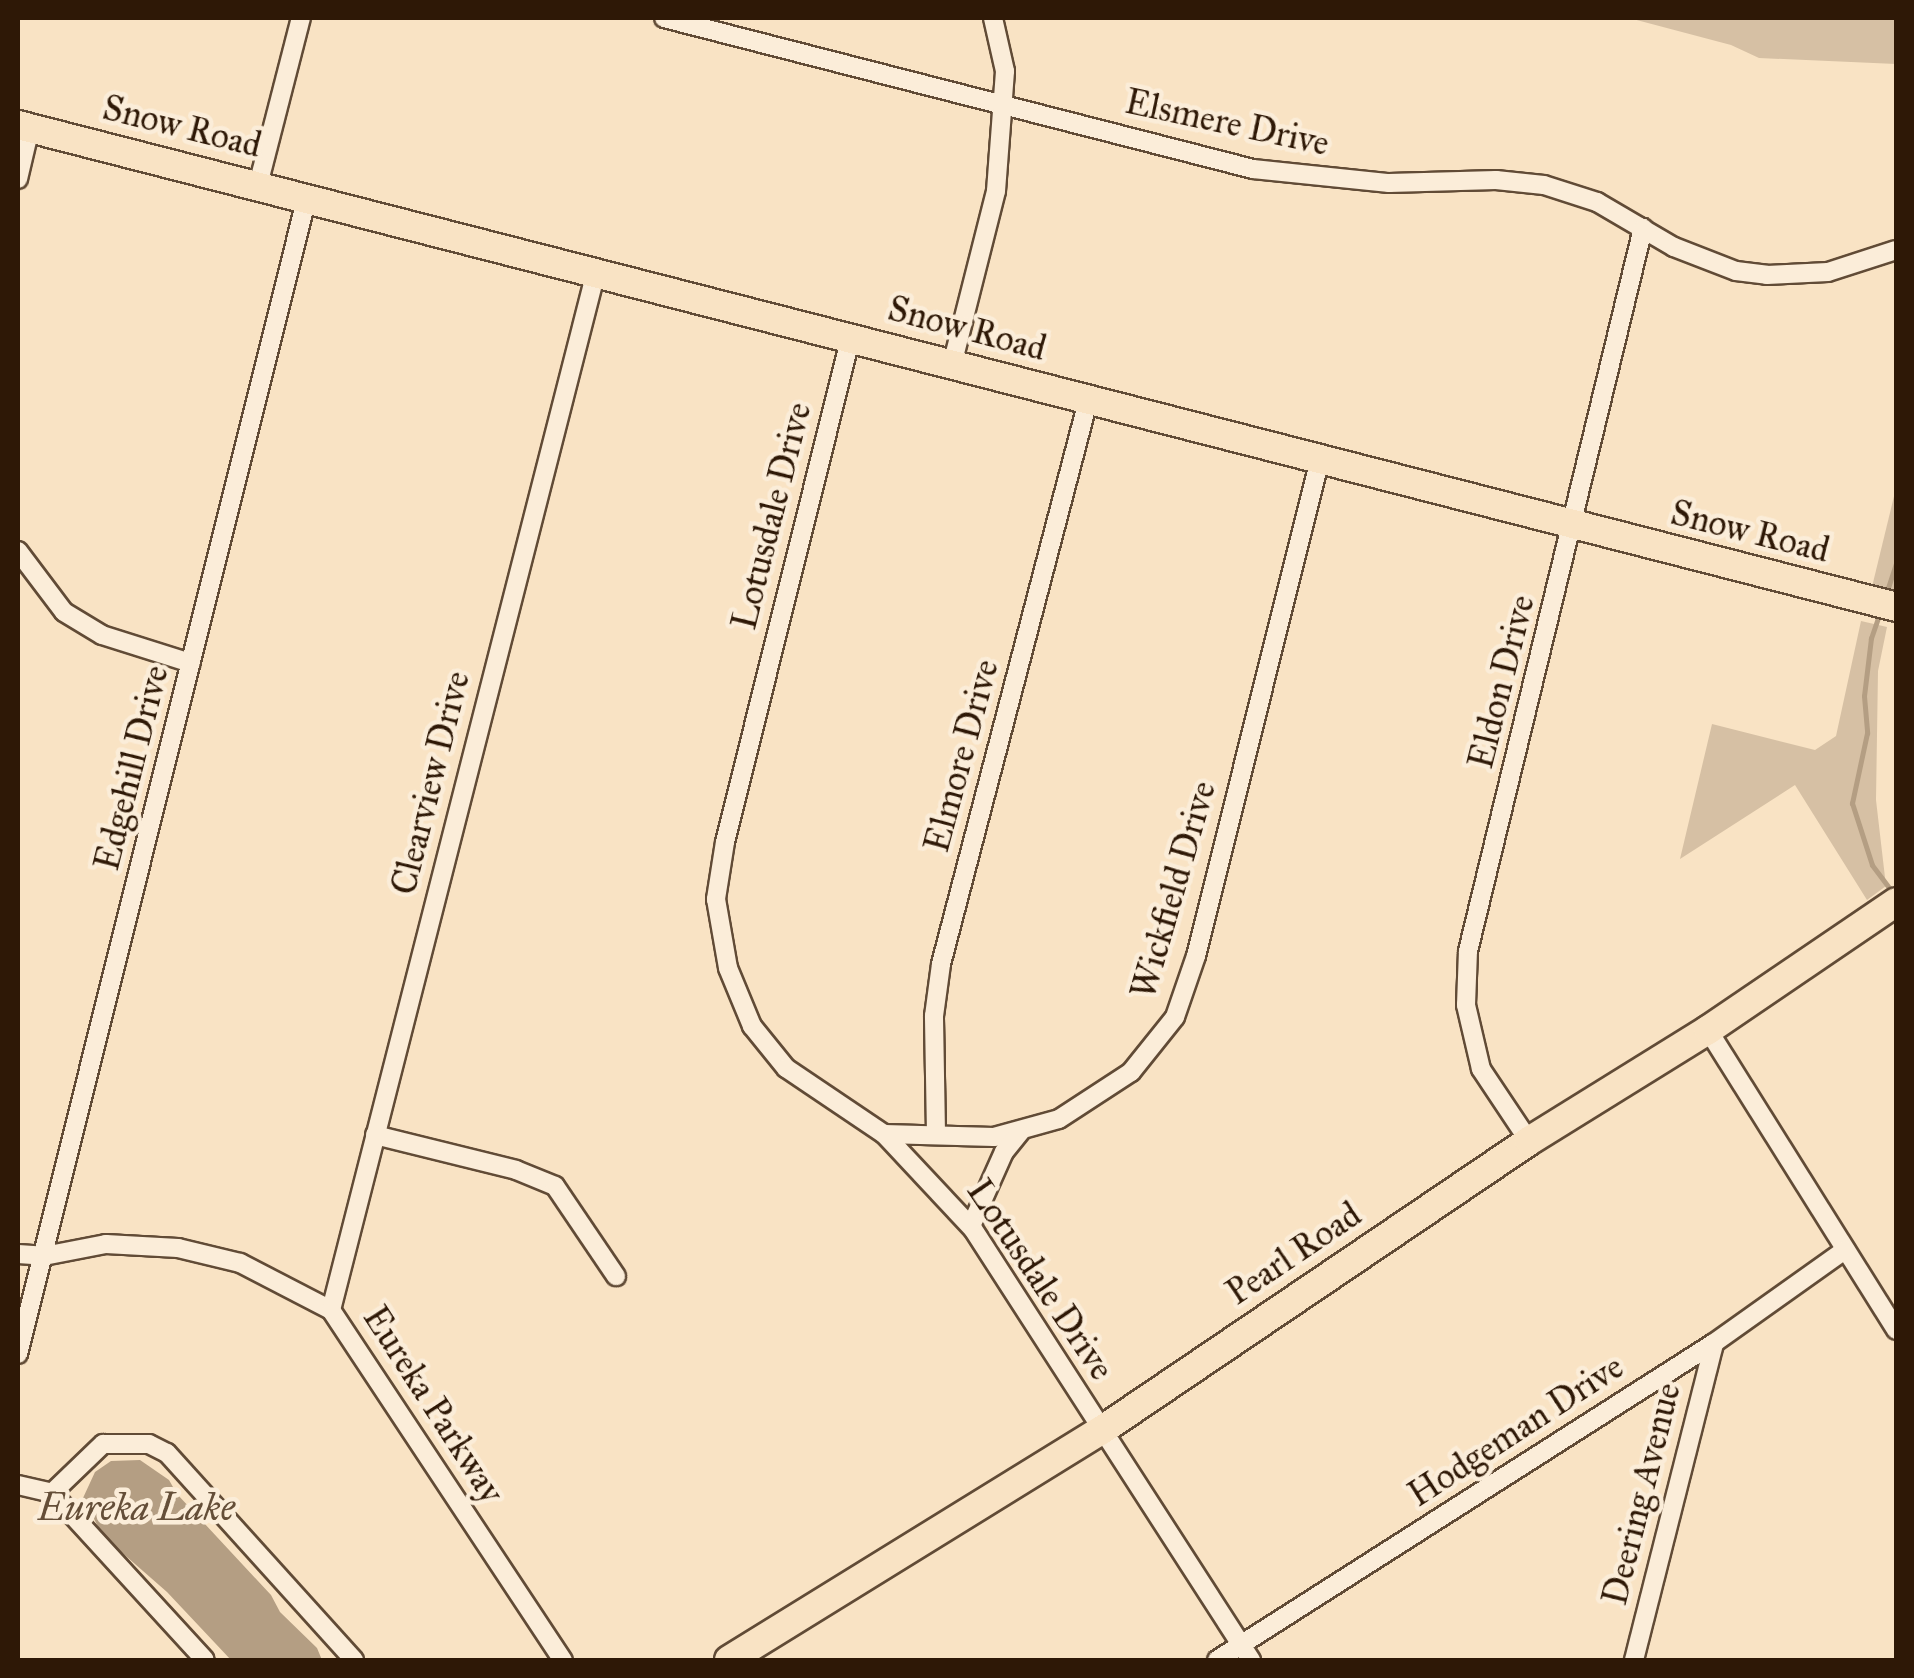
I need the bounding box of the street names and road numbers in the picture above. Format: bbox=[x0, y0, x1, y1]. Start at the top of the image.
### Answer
street label: Elsmere Drive bbox=[1121, 81, 1333, 165]
street label: Snow Road bbox=[98, 87, 266, 167]
street label: Snow Road bbox=[883, 288, 1051, 370]
street label: Lotusdale Drive bbox=[724, 398, 820, 634]
street label: Snow Road bbox=[1666, 492, 1834, 572]
street label: Eldon Drive bbox=[1460, 591, 1544, 773]
street label: Elmore Drive bbox=[916, 655, 1008, 857]
street label: Edgehill Drive bbox=[86, 661, 178, 875]
street label: Clearview Drive bbox=[383, 667, 479, 899]
street label: Wickfield Drive bbox=[1123, 777, 1225, 1003]
street label: Lotusdale Drive bbox=[958, 1172, 1122, 1388]
street label: Pearl Road bbox=[1219, 1194, 1369, 1314]
street label: Eureka Parkway bbox=[354, 1299, 512, 1511]
street label: Hodgeman Drive bbox=[1401, 1346, 1631, 1516]
street label: Deering Avenue bbox=[1594, 1379, 1690, 1609]

